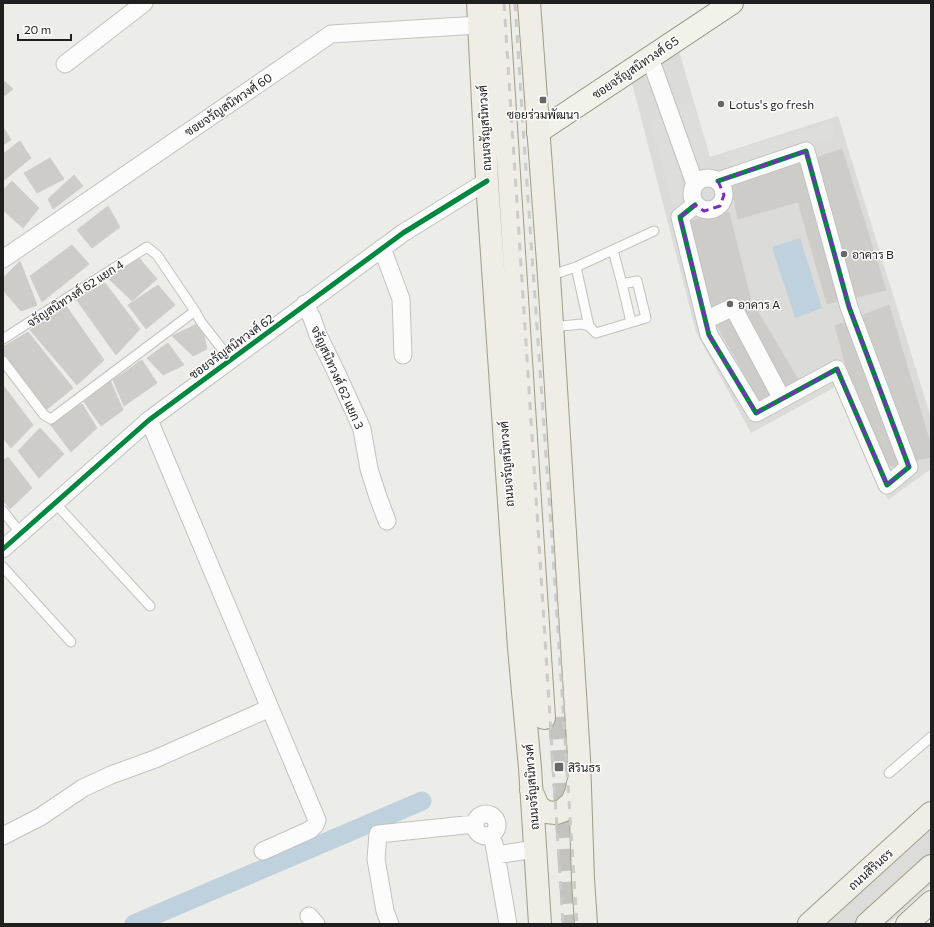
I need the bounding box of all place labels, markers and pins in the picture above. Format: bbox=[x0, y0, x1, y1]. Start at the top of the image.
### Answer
marker: ซอยร่วมพัฒนา bbox=[538, 95, 548, 105]
place label: Lotus's go fresh bbox=[729, 97, 814, 111]
marker: Lotus's go fresh bbox=[716, 99, 726, 109]
place label: ซอยร่วมพัฒนา bbox=[507, 107, 579, 121]
place label: อาคาร B bbox=[852, 247, 894, 261]
marker: อาคาร B bbox=[839, 249, 849, 259]
place label: อาคาร A bbox=[738, 297, 780, 311]
marker: อาคาร A bbox=[725, 299, 735, 309]
place label: สิรินธร bbox=[568, 760, 601, 774]
marker: สิรินธร bbox=[553, 761, 565, 773]

